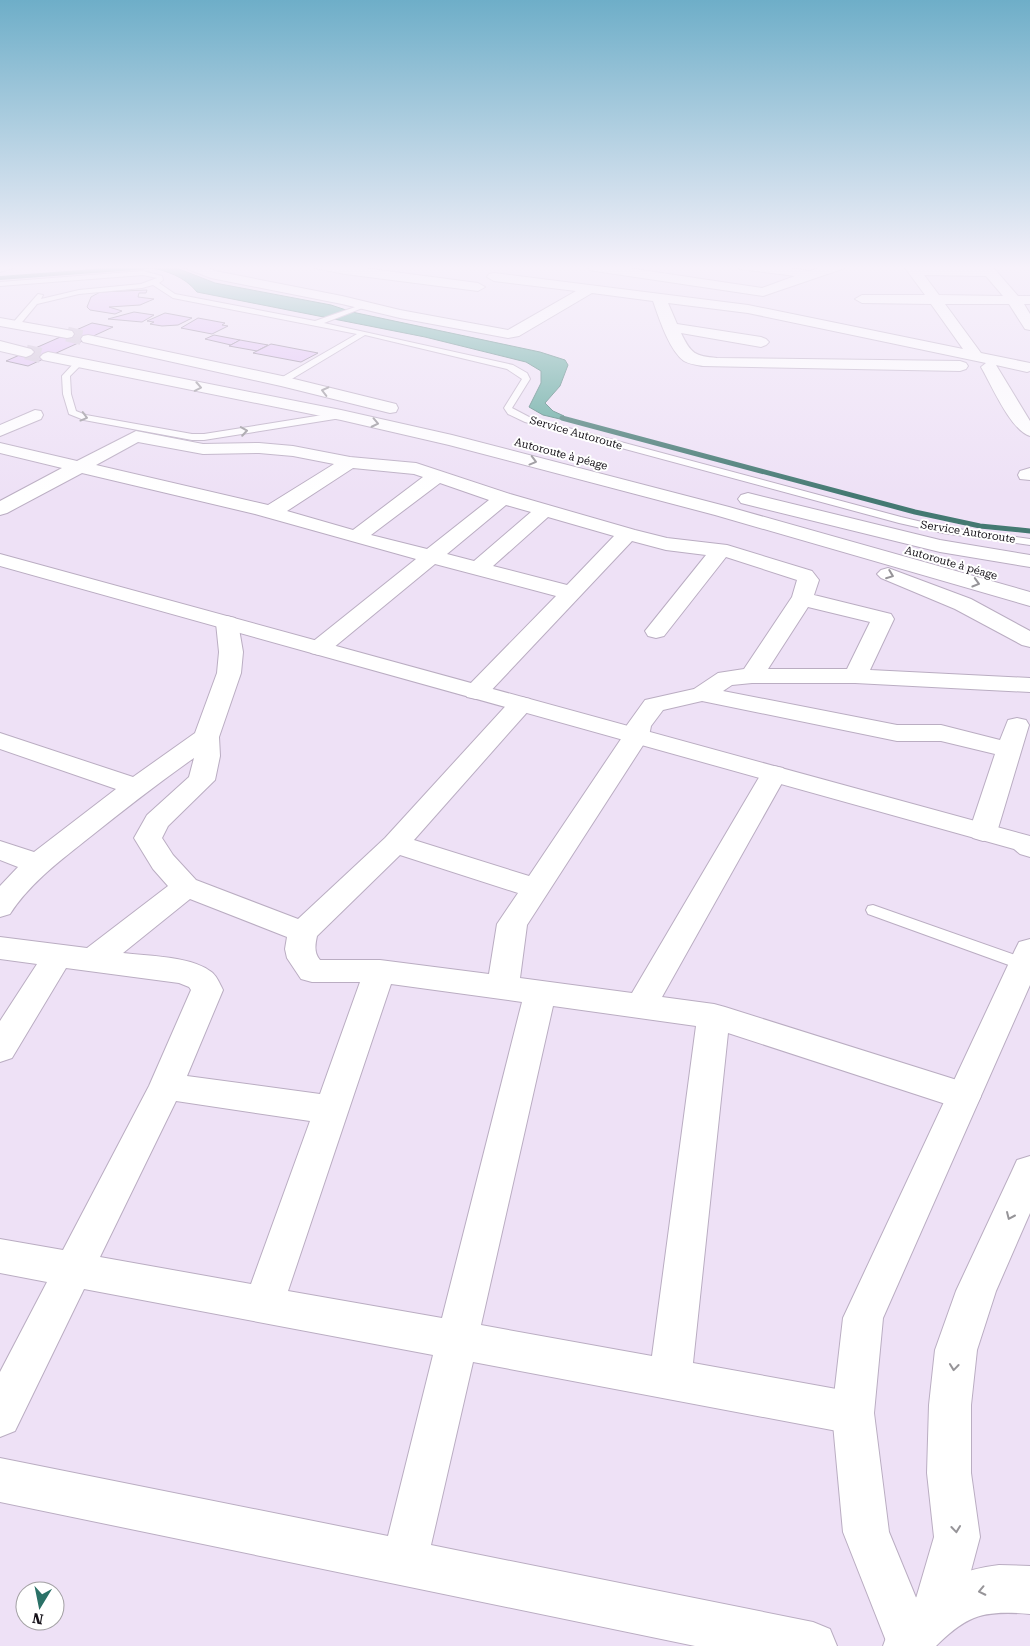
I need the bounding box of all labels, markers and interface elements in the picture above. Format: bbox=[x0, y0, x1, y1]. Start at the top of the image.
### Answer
one-way arrow bbox=[194, 382, 203, 392]
one-way arrow bbox=[320, 386, 329, 397]
one-way arrow bbox=[79, 411, 88, 421]
street label: Service Autoroute bbox=[528, 414, 624, 452]
one-way arrow bbox=[370, 417, 379, 428]
one-way arrow bbox=[240, 426, 248, 436]
street label: Autoroute à péage bbox=[513, 435, 609, 473]
one-way arrow bbox=[528, 455, 537, 466]
street label: Service Autoroute bbox=[920, 518, 1016, 546]
street label: Autoroute à péage bbox=[903, 544, 999, 582]
one-way arrow bbox=[885, 569, 893, 579]
one-way arrow bbox=[972, 578, 980, 588]
one-way arrow bbox=[1006, 1211, 1017, 1220]
one-way arrow bbox=[949, 1364, 960, 1372]
one-way arrow bbox=[950, 1526, 961, 1534]
north arrow bbox=[15, 1581, 65, 1631]
one-way arrow bbox=[977, 1585, 986, 1596]
text: N bbox=[31, 1610, 44, 1628]

